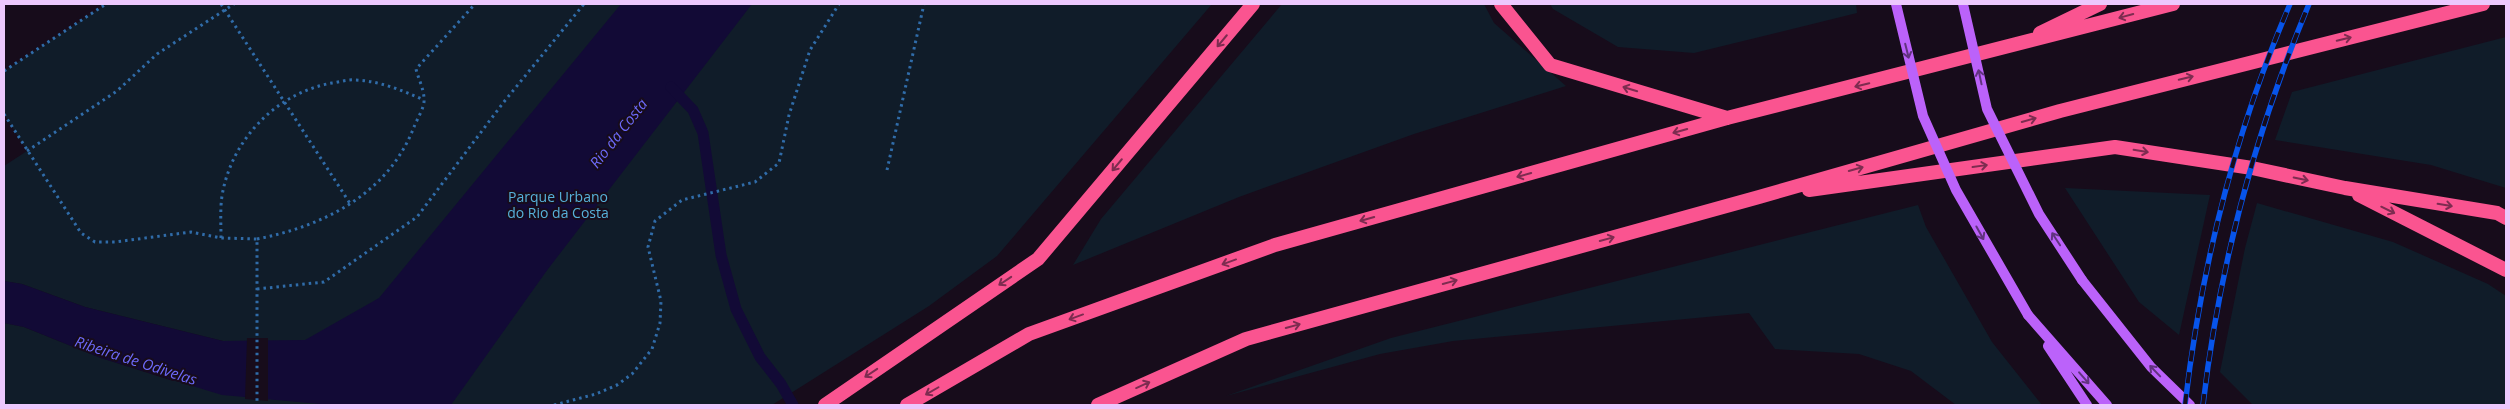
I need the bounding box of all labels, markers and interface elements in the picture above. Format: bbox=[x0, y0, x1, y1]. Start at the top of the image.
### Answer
one-way arrow bbox=[2119, 12, 2135, 22]
one-way arrow bbox=[1216, 34, 1227, 47]
one-way arrow bbox=[2335, 34, 2351, 43]
one-way arrow bbox=[1903, 43, 1912, 59]
one-way arrow bbox=[1975, 70, 1984, 86]
one-way arrow bbox=[2178, 73, 2194, 82]
one-way arrow bbox=[1854, 80, 1870, 90]
one-way arrow bbox=[1623, 84, 1639, 94]
water label: Rio da Costa bbox=[585, 94, 652, 172]
one-way arrow bbox=[2021, 114, 2037, 124]
one-way arrow bbox=[1673, 127, 1689, 137]
one-way arrow bbox=[2133, 146, 2149, 156]
one-way arrow bbox=[1112, 158, 1123, 171]
one-way arrow bbox=[1972, 161, 1988, 171]
one-way arrow bbox=[1848, 164, 1864, 174]
one-way arrow bbox=[1516, 171, 1532, 181]
one-way arrow bbox=[2293, 174, 2309, 184]
park label: Parque Urbano do Rio da Costa bbox=[507, 187, 609, 222]
one-way arrow bbox=[2436, 200, 2452, 210]
one-way arrow bbox=[2381, 205, 2396, 215]
one-way arrow bbox=[1360, 215, 1376, 225]
one-way arrow bbox=[1975, 226, 1985, 241]
one-way arrow bbox=[2050, 233, 2060, 247]
one-way arrow bbox=[1598, 234, 1614, 243]
one-way arrow bbox=[1222, 258, 1237, 267]
one-way arrow bbox=[998, 276, 1012, 286]
one-way arrow bbox=[1442, 277, 1458, 287]
one-way arrow bbox=[1069, 313, 1085, 322]
one-way arrow bbox=[1285, 320, 1301, 330]
water label: Ribeira de Odivelas bbox=[73, 331, 200, 389]
one-way arrow bbox=[2149, 365, 2161, 377]
one-way arrow bbox=[864, 368, 878, 378]
one-way arrow bbox=[2078, 372, 2089, 385]
one-way arrow bbox=[1135, 380, 1150, 390]
one-way arrow bbox=[925, 386, 940, 396]

